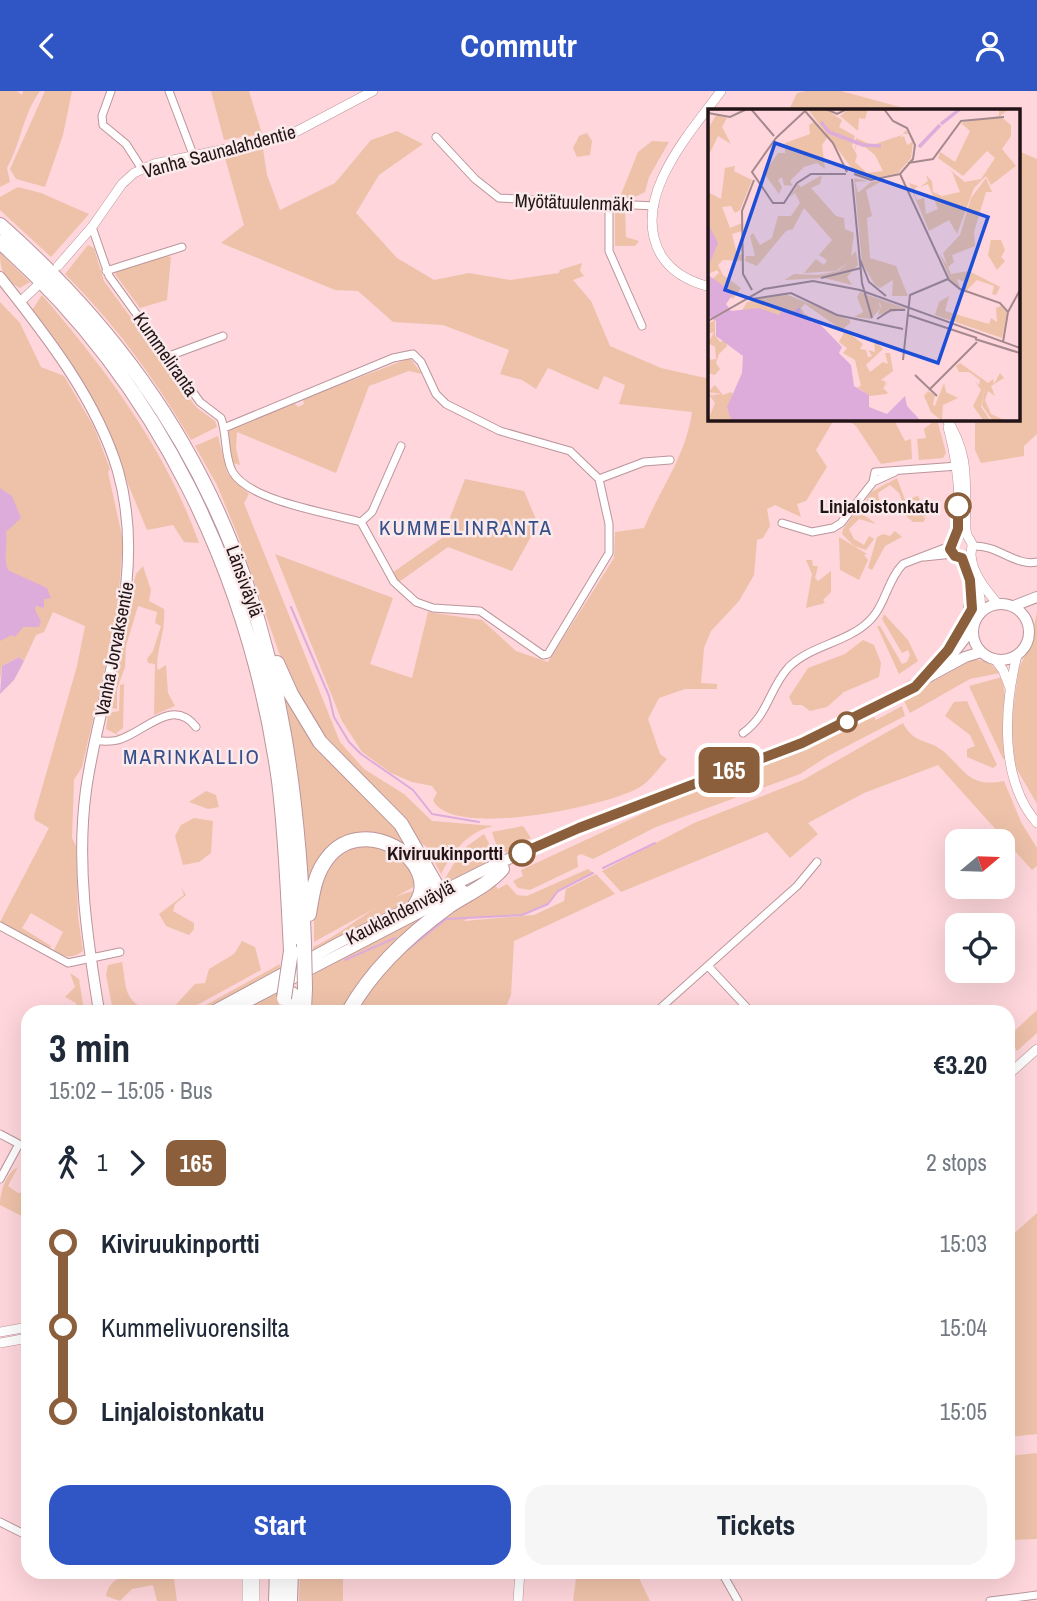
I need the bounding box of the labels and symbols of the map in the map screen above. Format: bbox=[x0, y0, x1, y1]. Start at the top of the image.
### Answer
inset map bbox=[708, 109, 1020, 420]
street label: Vanha Saunalahdentie bbox=[140, 118, 298, 184]
street label: Myötätuulenmäki bbox=[514, 187, 634, 217]
street label: Kummeliranta bbox=[128, 307, 205, 401]
place label: Linjaloistonkatu bbox=[820, 493, 939, 519]
marker: Linjaloistonkatu bbox=[945, 493, 971, 519]
district label: KUMMELINRANTA bbox=[379, 513, 553, 542]
street label: Länsiväylä bbox=[220, 542, 270, 621]
street label: Vanha Jorvaksentie bbox=[88, 579, 140, 719]
unlabelled marker bbox=[837, 712, 857, 732]
district label: MARINKALLIO bbox=[123, 742, 261, 771]
line badge: 165 bbox=[689, 747, 769, 793]
north arrow bbox=[945, 829, 1015, 899]
place label: Kiviruukinportti bbox=[387, 840, 503, 866]
marker: Kiviruukinportti bbox=[509, 840, 535, 866]
street label: Kauklahdenväylä bbox=[341, 873, 459, 951]

